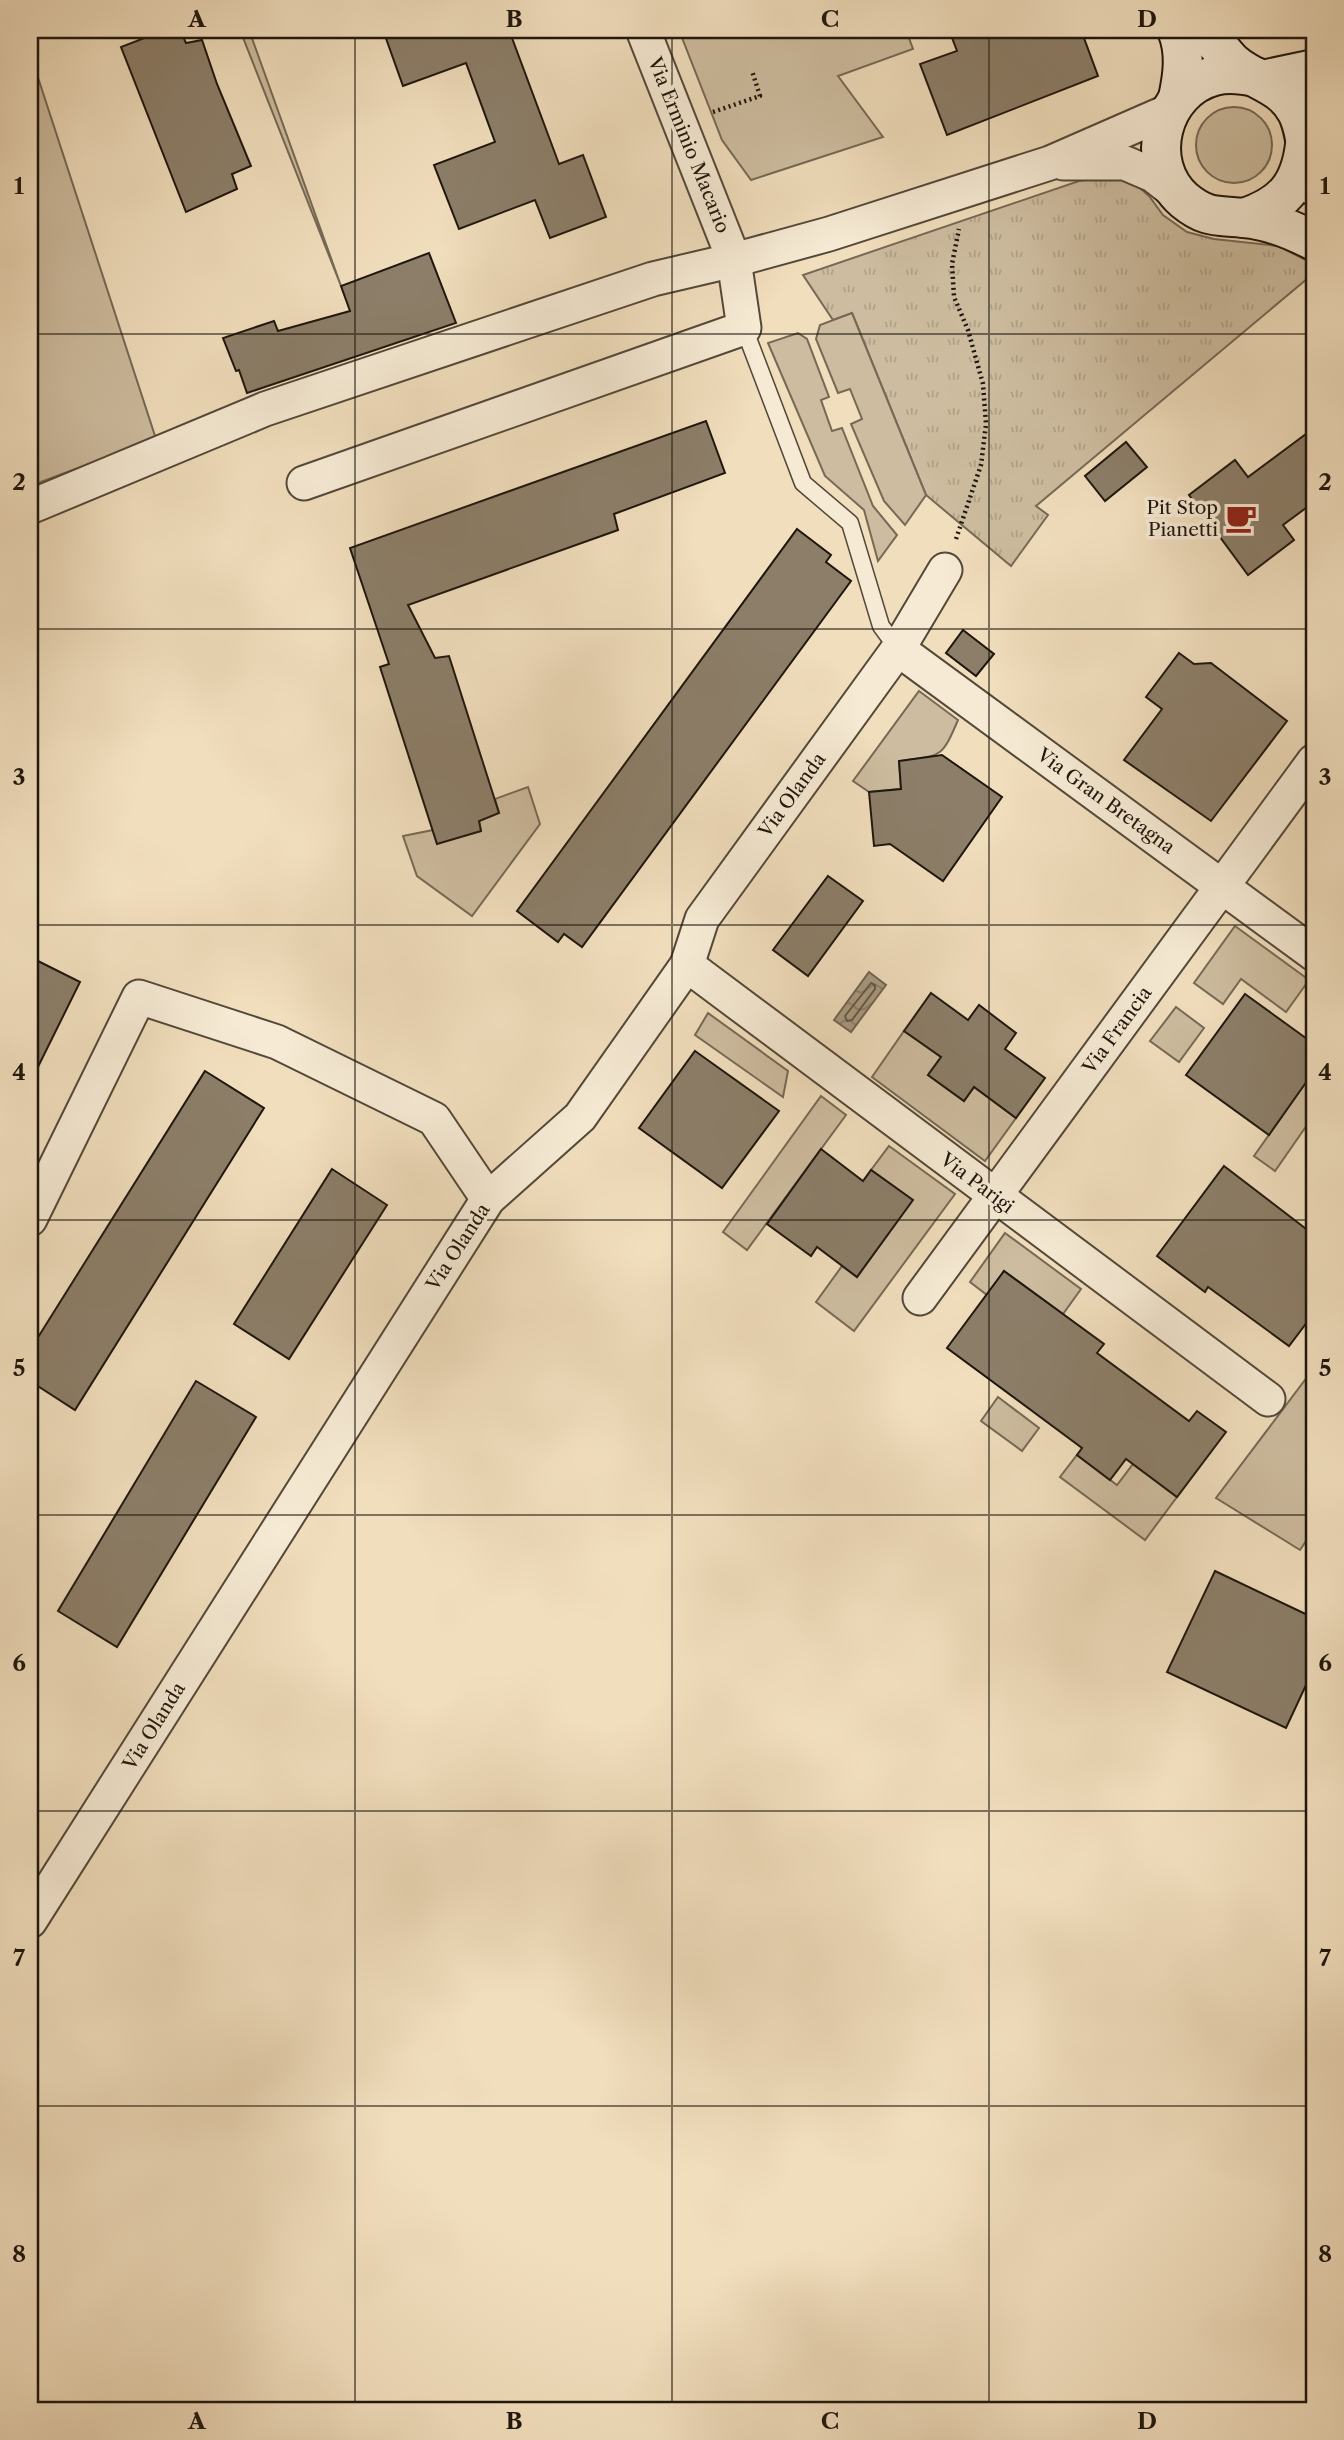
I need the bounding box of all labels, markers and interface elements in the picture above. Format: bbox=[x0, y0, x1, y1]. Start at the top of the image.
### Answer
text: A bbox=[187, 5, 207, 33]
text: B bbox=[505, 5, 523, 33]
text: C bbox=[821, 5, 839, 33]
text: D bbox=[1137, 5, 1157, 33]
street label: Via Erminio Macario bbox=[643, 53, 735, 236]
text: 1 bbox=[14, 172, 25, 200]
text: 1 bbox=[1320, 172, 1331, 200]
text: 2 bbox=[12, 468, 26, 496]
text: 2 bbox=[1318, 468, 1332, 496]
place label: Pit Stop Pianetti bbox=[1146, 496, 1218, 541]
cafe icon: Pit Stop Pianetti bbox=[1224, 501, 1258, 535]
street label: Via Gran Bretagna bbox=[1032, 743, 1179, 859]
street label: Via Olanda bbox=[753, 748, 830, 843]
text: 3 bbox=[13, 763, 26, 791]
text: 3 bbox=[1319, 763, 1332, 791]
street label: Via Francia bbox=[1077, 982, 1156, 1079]
text: 4 bbox=[12, 1058, 26, 1086]
text: 4 bbox=[1318, 1058, 1332, 1086]
street label: Via Parigi bbox=[935, 1147, 1019, 1218]
street label: Via Olanda bbox=[421, 1199, 495, 1296]
text: 5 bbox=[13, 1354, 25, 1382]
text: 5 bbox=[1319, 1354, 1331, 1382]
text: 6 bbox=[12, 1649, 26, 1677]
text: 6 bbox=[1318, 1649, 1332, 1677]
street label: Via Olanda bbox=[117, 1678, 190, 1775]
text: 7 bbox=[13, 1944, 25, 1972]
text: 7 bbox=[1319, 1944, 1331, 1972]
text: 8 bbox=[12, 2240, 26, 2268]
text: 8 bbox=[1318, 2240, 1332, 2268]
text: A bbox=[187, 2407, 207, 2435]
text: B bbox=[505, 2407, 523, 2435]
text: C bbox=[821, 2407, 839, 2435]
text: D bbox=[1137, 2407, 1157, 2435]

